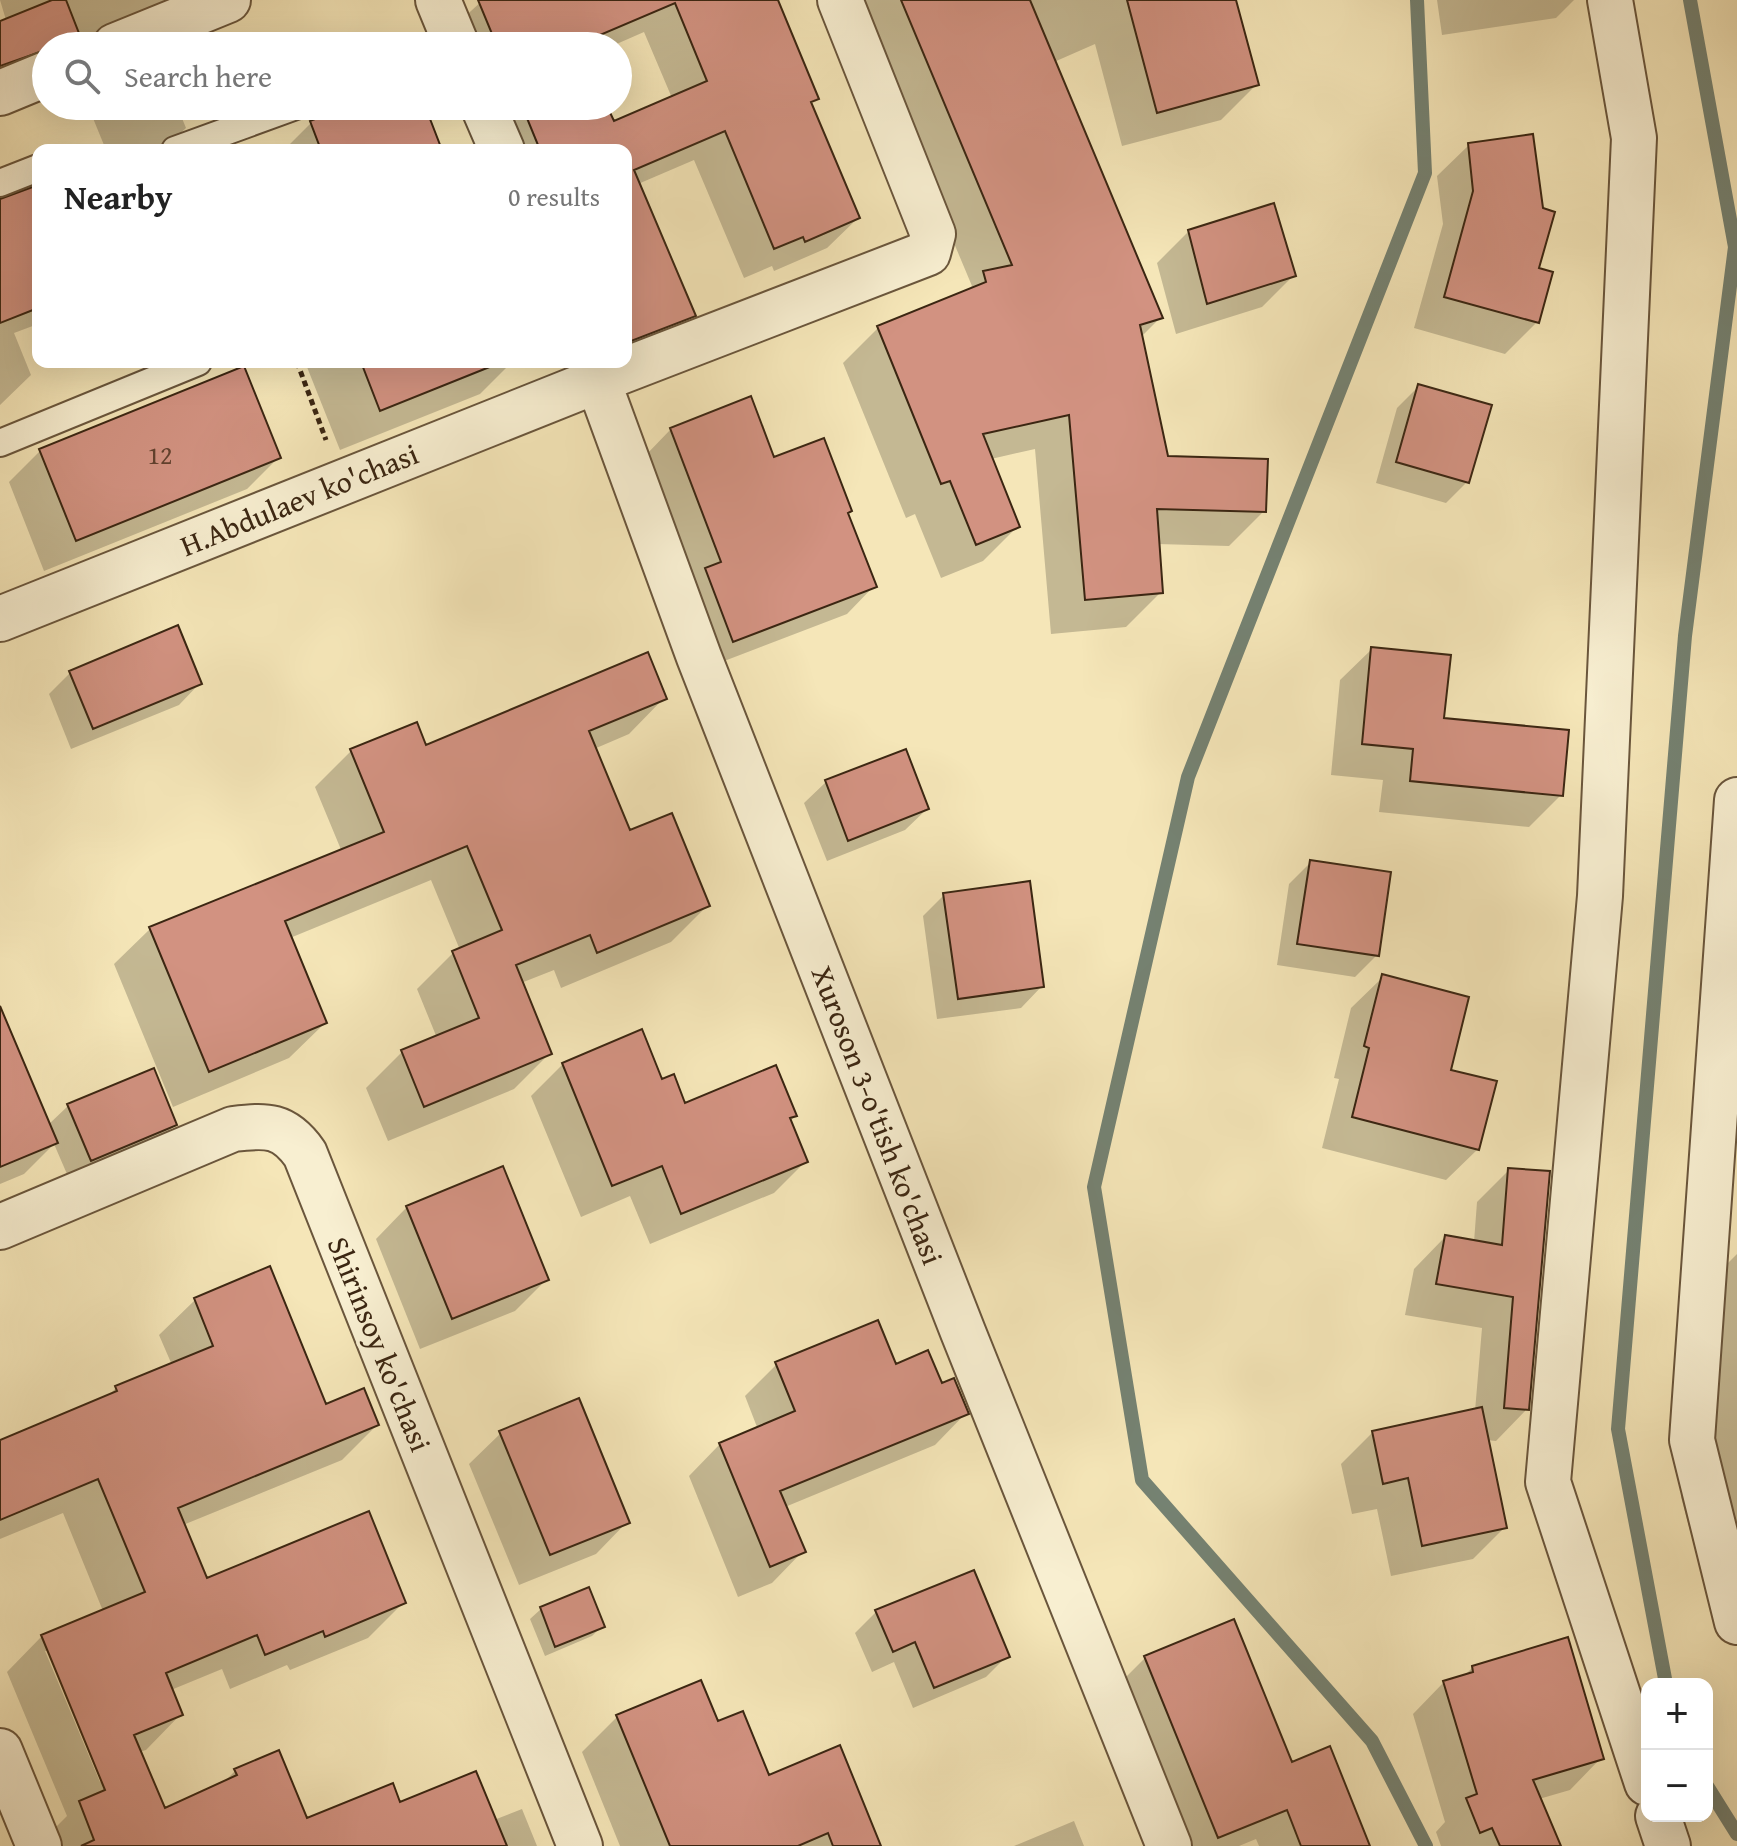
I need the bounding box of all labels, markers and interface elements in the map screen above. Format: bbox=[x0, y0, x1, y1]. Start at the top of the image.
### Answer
search box bbox=[32, 32, 632, 120]
icon: search bbox=[60, 54, 104, 98]
text: Search here bbox=[124, 54, 272, 98]
text: Nearby bbox=[64, 172, 173, 221]
text: 0 results bbox=[508, 177, 600, 216]
street label: H.Abdulaev ko'chasi bbox=[173, 431, 425, 567]
house number: 12 bbox=[147, 435, 173, 474]
street label: Xuroson 3-o'tish ko'chasi bbox=[801, 959, 955, 1271]
street label: Shirinsoy ko'chasi bbox=[317, 1230, 443, 1458]
map controls bbox=[1641, 1678, 1713, 1822]
button: + bbox=[1641, 1678, 1713, 1750]
button: − bbox=[1641, 1750, 1713, 1822]

